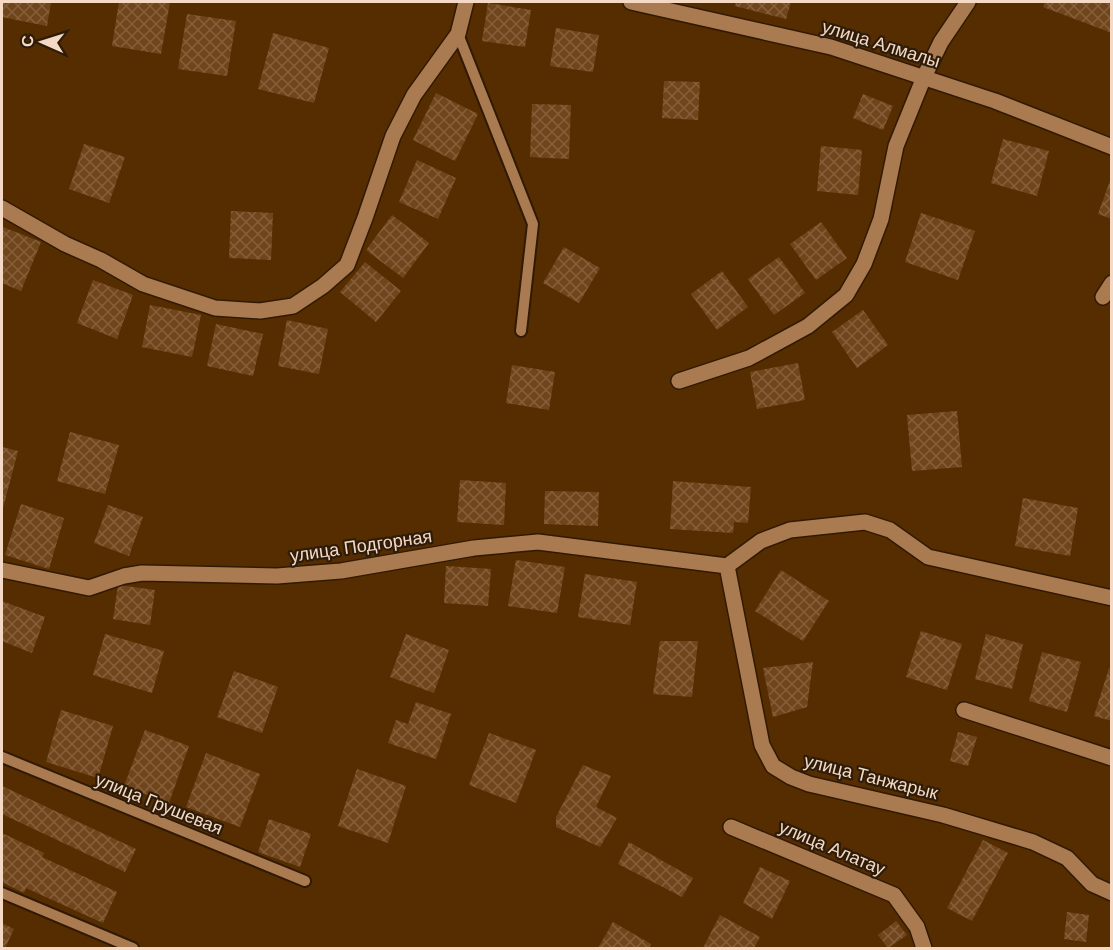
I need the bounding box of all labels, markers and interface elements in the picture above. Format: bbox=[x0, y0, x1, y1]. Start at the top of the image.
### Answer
north arrow bbox=[12, 12, 72, 72]
street label: улица Алмалы bbox=[819, 15, 943, 73]
text: С bbox=[17, 34, 38, 48]
street label: улица Подгорная bbox=[288, 524, 434, 568]
street label: улица Танжарык bbox=[801, 749, 941, 805]
street label: улица Грушевая bbox=[92, 768, 226, 840]
street label: улица Алатау bbox=[775, 815, 889, 881]

